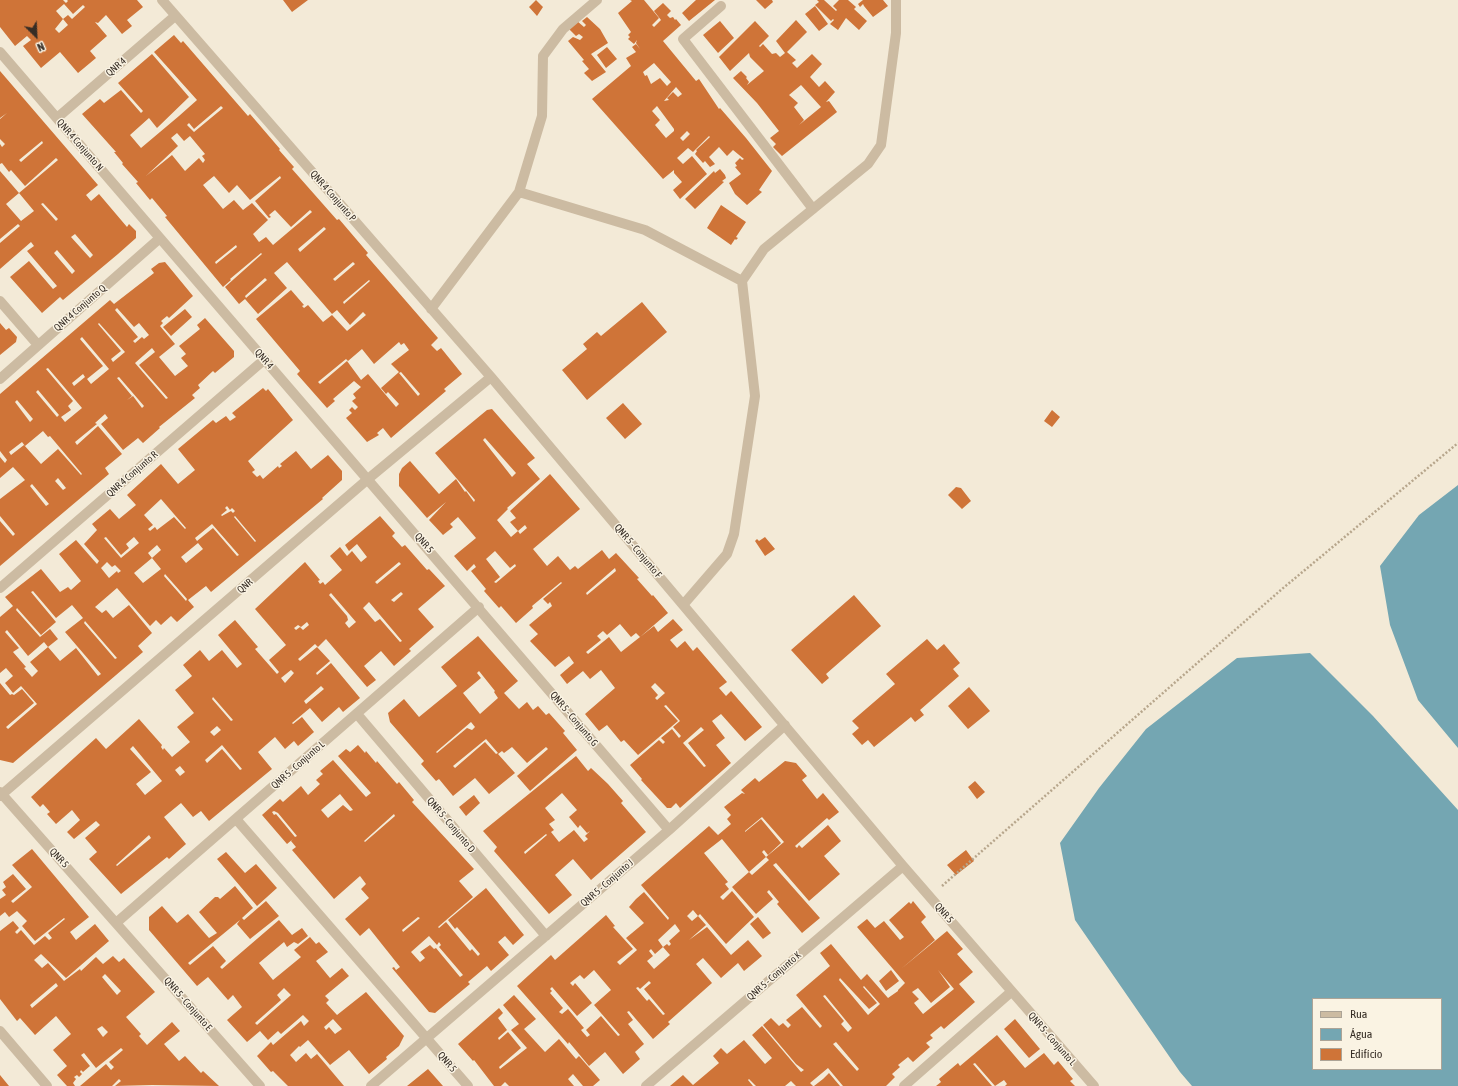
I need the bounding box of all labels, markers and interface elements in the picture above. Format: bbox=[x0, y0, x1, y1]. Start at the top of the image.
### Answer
north arrow bbox=[16, 16, 56, 56]
text: N bbox=[35, 40, 46, 54]
street label: QNR 4 bbox=[103, 55, 129, 79]
street label: QNR 4 Conjunto N bbox=[54, 117, 106, 173]
street label: QNR 4 Conjunto P bbox=[307, 168, 359, 224]
street label: QNR 4 Conjunto Q bbox=[52, 282, 108, 334]
street label: QNR 4 bbox=[252, 346, 276, 372]
street label: QNR 4 Conjunto R bbox=[104, 448, 160, 500]
street label: QNR 5 - Conjunto F bbox=[612, 521, 664, 581]
street label: QNR 5 bbox=[412, 530, 436, 556]
street label: QNR bbox=[235, 576, 255, 596]
street label: QNR 5 - Conjunto G bbox=[547, 689, 601, 749]
street label: QNR 5 - Conjunto L bbox=[269, 739, 327, 791]
street label: QNR 5 - Conjunto D bbox=[424, 795, 478, 855]
street label: QNR 5 bbox=[47, 846, 71, 870]
street label: QNR 5 - Conjunto J bbox=[578, 857, 636, 909]
street label: QNR 5 bbox=[932, 900, 956, 926]
street label: QNR 5 - Conjunto K bbox=[744, 949, 804, 1003]
street label: QNR 5 - Conjunto E bbox=[161, 975, 215, 1033]
legend bbox=[1312, 998, 1442, 1070]
text: Rua bbox=[1350, 1007, 1367, 1021]
street label: QNR 5 - Conjunto L bbox=[1026, 1010, 1078, 1068]
text: Água bbox=[1350, 1027, 1372, 1041]
text: Edifício bbox=[1350, 1047, 1382, 1061]
street label: QNR 5 bbox=[435, 1049, 459, 1075]

